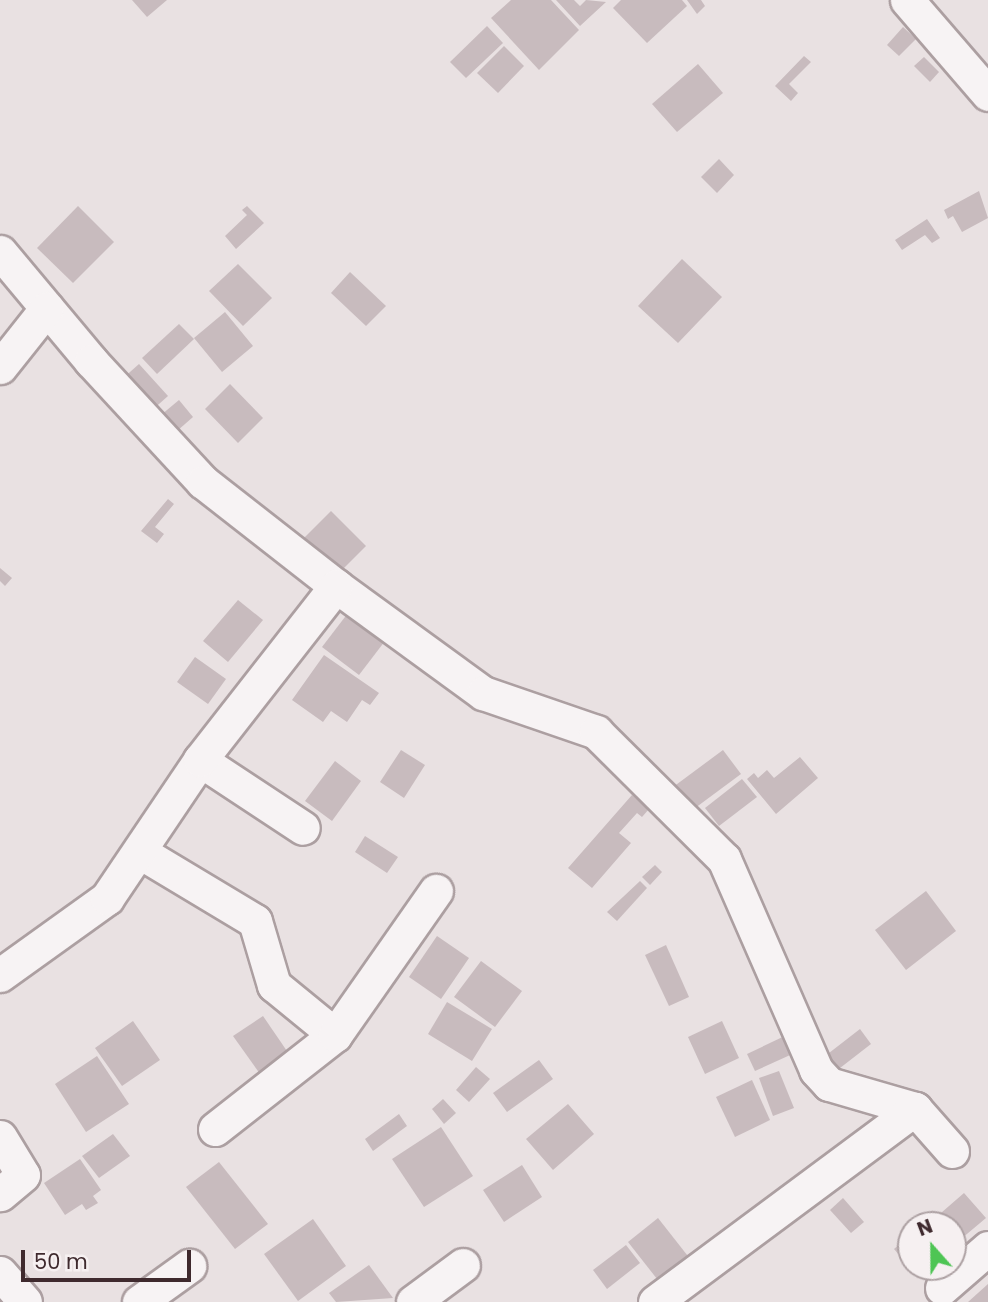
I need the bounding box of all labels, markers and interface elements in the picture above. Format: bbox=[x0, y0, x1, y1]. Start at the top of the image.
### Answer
north arrow bbox=[897, 1211, 967, 1281]
text: N bbox=[913, 1213, 937, 1243]
scale bar bbox=[24, 1236, 194, 1280]
text: 50 m bbox=[34, 1247, 88, 1276]

